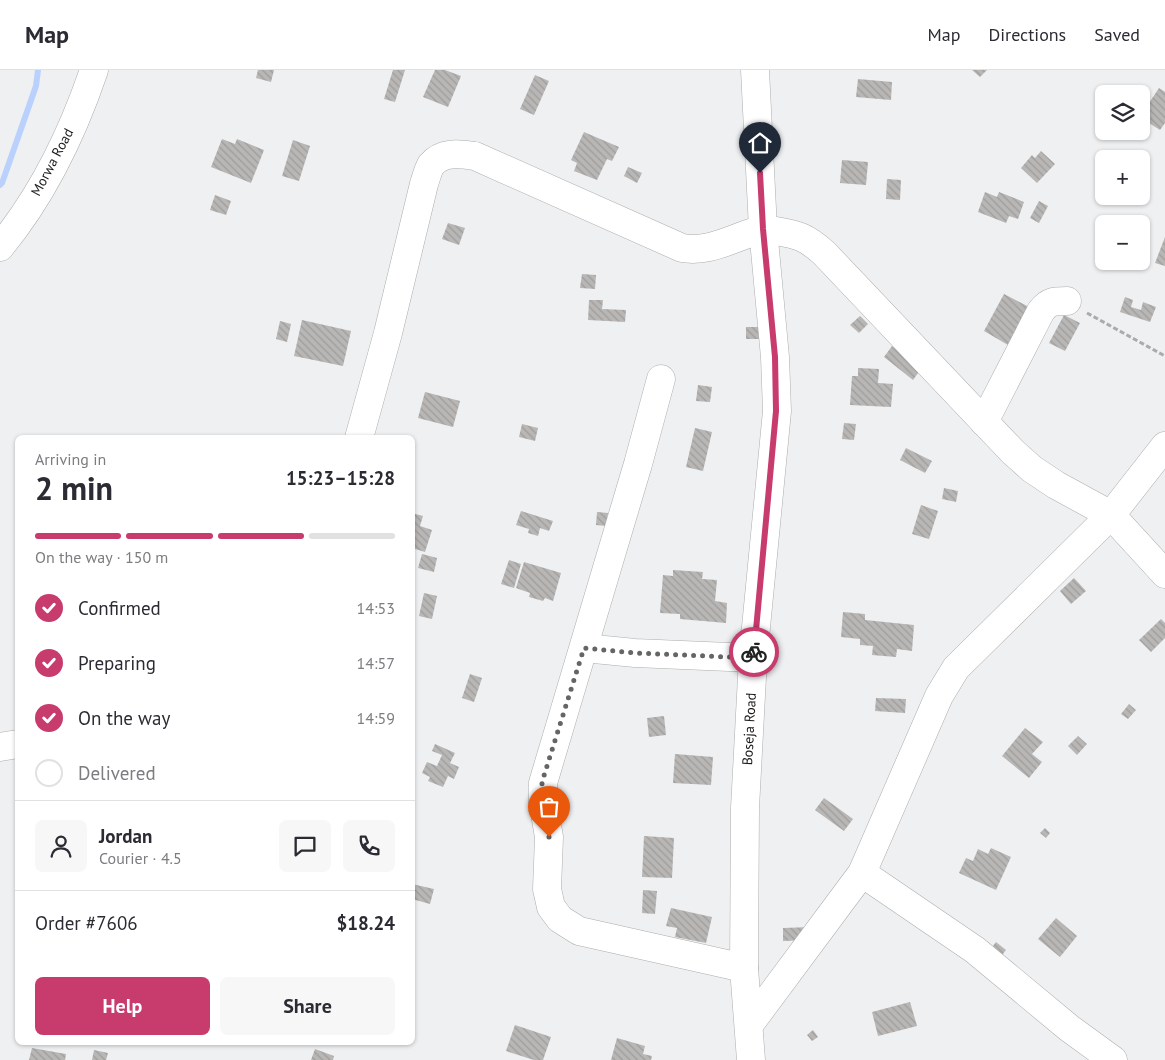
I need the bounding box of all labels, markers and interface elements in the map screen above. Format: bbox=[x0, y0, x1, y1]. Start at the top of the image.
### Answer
text: Map bbox=[25, 19, 69, 50]
text: Map bbox=[928, 23, 960, 46]
text: Directions bbox=[988, 23, 1066, 46]
text: Saved bbox=[1094, 23, 1140, 46]
map controls bbox=[1095, 85, 1150, 270]
button: layers bbox=[1095, 85, 1150, 140]
pin bbox=[739, 122, 781, 173]
street label: Morwa Road bbox=[27, 125, 77, 199]
icon: home bbox=[746, 129, 774, 157]
button: + bbox=[1095, 150, 1150, 205]
button: − bbox=[1095, 215, 1150, 270]
text: Arriving in bbox=[35, 449, 106, 469]
text: 15:23–15:28 bbox=[286, 466, 395, 490]
text: 2 min bbox=[35, 467, 113, 509]
text: On the way · 150 m bbox=[35, 547, 168, 567]
icon: check bbox=[35, 594, 63, 622]
text: Confirmed bbox=[78, 596, 161, 620]
text: 14:53 bbox=[357, 598, 395, 618]
courier bbox=[729, 627, 779, 677]
icon: bike bbox=[740, 638, 768, 666]
icon: check bbox=[35, 649, 63, 677]
text: Preparing bbox=[78, 651, 156, 675]
text: 14:57 bbox=[357, 653, 395, 673]
street label: Boseja Road bbox=[738, 692, 760, 766]
icon: check bbox=[35, 704, 63, 732]
text: On the way bbox=[78, 706, 170, 730]
text: 14:59 bbox=[357, 708, 395, 728]
text: Delivered bbox=[78, 761, 156, 785]
pin bbox=[528, 786, 570, 837]
icon: bag bbox=[535, 793, 563, 821]
button: person bbox=[35, 820, 87, 872]
button: chat bbox=[279, 820, 331, 872]
button: phone bbox=[343, 820, 395, 872]
text: Jordan bbox=[99, 824, 152, 848]
text: Courier · 4.5 bbox=[99, 848, 182, 868]
text: Order #7606 bbox=[35, 911, 138, 935]
text: $18.24 bbox=[336, 911, 395, 935]
button: Help bbox=[35, 977, 210, 1035]
button: Share bbox=[220, 977, 395, 1035]

